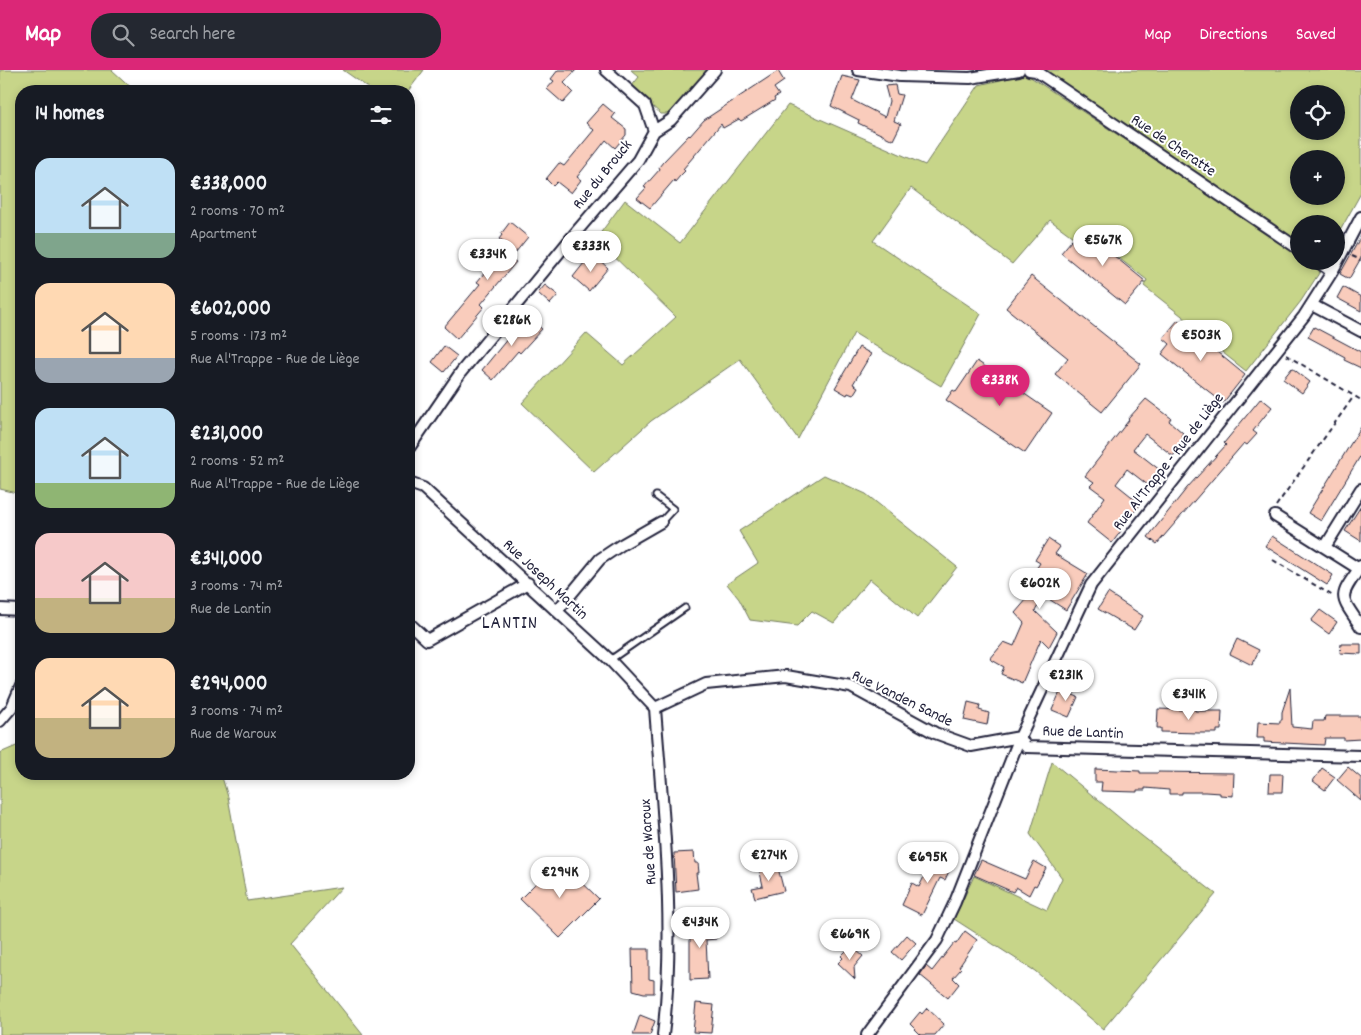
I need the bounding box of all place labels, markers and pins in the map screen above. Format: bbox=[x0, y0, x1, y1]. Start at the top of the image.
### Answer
pin: €567K bbox=[1068, 224, 1138, 267]
pin: €333K bbox=[556, 230, 626, 273]
pin: €334K bbox=[453, 238, 523, 281]
pin: €286K bbox=[477, 304, 547, 347]
pin: €503K bbox=[1166, 320, 1236, 362]
pin: €338K bbox=[965, 364, 1035, 407]
pin: €602K bbox=[1005, 568, 1075, 610]
pin: €231K bbox=[1031, 660, 1101, 702]
pin: €341K bbox=[1154, 678, 1224, 721]
pin: €274K bbox=[734, 840, 804, 882]
pin: €695K bbox=[893, 842, 963, 884]
pin: €294K bbox=[525, 856, 595, 899]
pin: €434K bbox=[665, 906, 735, 949]
pin: €669K bbox=[815, 918, 885, 961]

